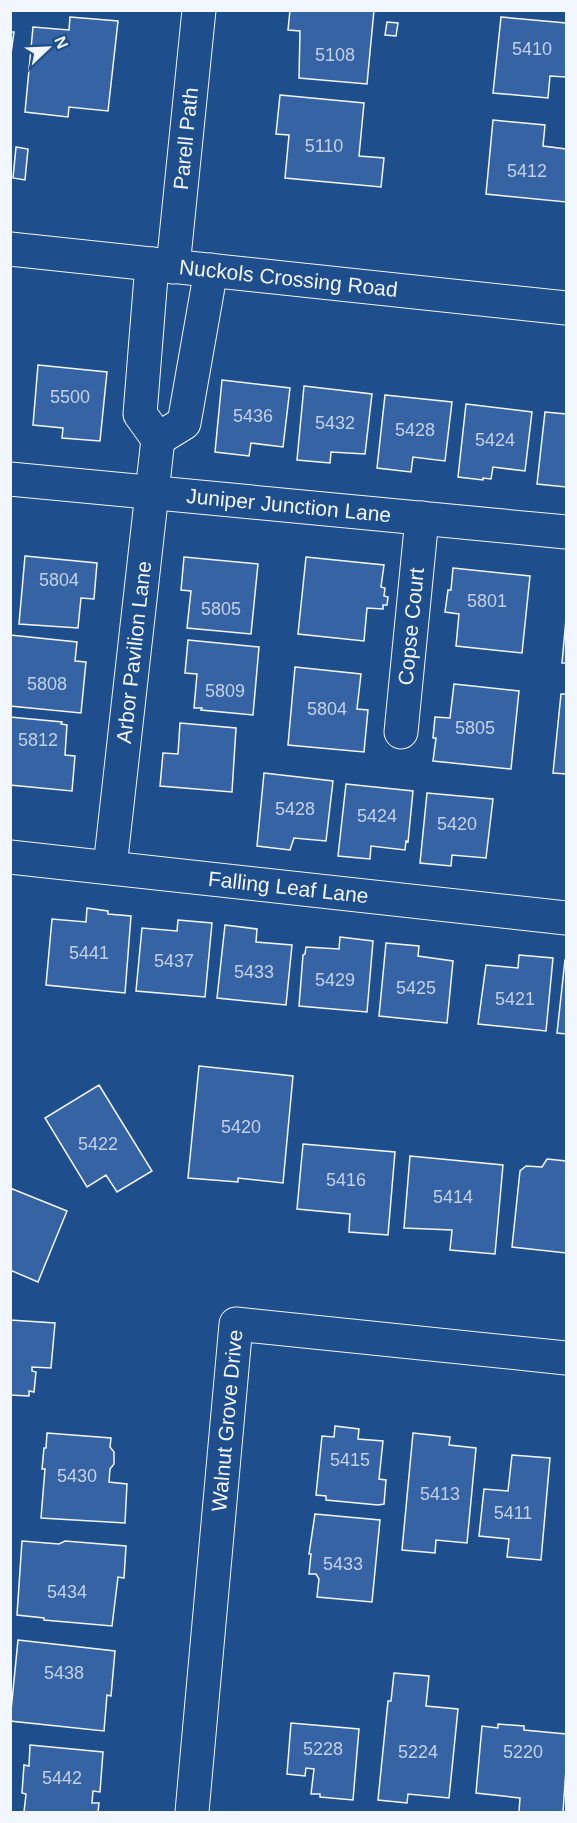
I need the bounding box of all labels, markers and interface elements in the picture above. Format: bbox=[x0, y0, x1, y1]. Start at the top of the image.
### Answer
north arrow bbox=[18, 18, 78, 78]
text: N bbox=[51, 34, 71, 51]
house number: 5410 bbox=[512, 39, 552, 59]
house number: 5108 bbox=[315, 45, 355, 65]
street label: Parell Path bbox=[169, 86, 202, 191]
house number: 5110 bbox=[305, 136, 343, 156]
house number: 5412 bbox=[507, 161, 547, 181]
street label: Nuckols Crossing Road bbox=[178, 255, 399, 301]
house number: 5500 bbox=[50, 387, 90, 407]
house number: 5436 bbox=[233, 406, 273, 426]
house number: 5432 bbox=[315, 413, 355, 433]
house number: 5428 bbox=[395, 420, 435, 440]
house number: 5424 bbox=[475, 430, 515, 450]
street label: Juniper Junction Lane bbox=[185, 484, 392, 526]
street label: Arbor Pavilion Lane bbox=[112, 560, 155, 745]
street label: Copse Court bbox=[394, 566, 428, 686]
house number: 5804 bbox=[39, 570, 79, 590]
house number: 5801 bbox=[467, 591, 507, 611]
house number: 5805 bbox=[201, 599, 241, 619]
house number: 5808 bbox=[27, 674, 67, 694]
house number: 5809 bbox=[205, 681, 245, 701]
house number: 5804 bbox=[307, 699, 347, 719]
house number: 5805 bbox=[455, 718, 495, 738]
house number: 5812 bbox=[18, 730, 58, 750]
house number: 5428 bbox=[275, 799, 315, 819]
house number: 5424 bbox=[357, 806, 397, 826]
house number: 5420 bbox=[437, 814, 477, 834]
street label: Falling Leaf Lane bbox=[207, 867, 370, 907]
house number: 5441 bbox=[69, 943, 109, 963]
house number: 5437 bbox=[154, 951, 194, 971]
house number: 5433 bbox=[234, 962, 274, 982]
house number: 5429 bbox=[315, 970, 355, 990]
house number: 5425 bbox=[396, 978, 436, 998]
house number: 5421 bbox=[495, 989, 535, 1009]
house number: 5420 bbox=[221, 1117, 261, 1137]
house number: 5422 bbox=[78, 1134, 118, 1154]
house number: 5416 bbox=[326, 1170, 366, 1190]
house number: 5414 bbox=[433, 1187, 473, 1207]
street label: Walnut Grove Drive bbox=[207, 1329, 246, 1512]
house number: 5415 bbox=[330, 1450, 370, 1470]
house number: 5430 bbox=[57, 1466, 97, 1486]
house number: 5413 bbox=[420, 1484, 460, 1504]
house number: 5411 bbox=[494, 1503, 532, 1523]
house number: 5433 bbox=[323, 1554, 363, 1574]
house number: 5434 bbox=[47, 1582, 87, 1602]
house number: 5438 bbox=[44, 1663, 84, 1683]
house number: 5228 bbox=[303, 1739, 343, 1759]
house number: 5224 bbox=[398, 1742, 438, 1762]
house number: 5220 bbox=[503, 1742, 543, 1762]
house number: 5442 bbox=[42, 1768, 82, 1788]

